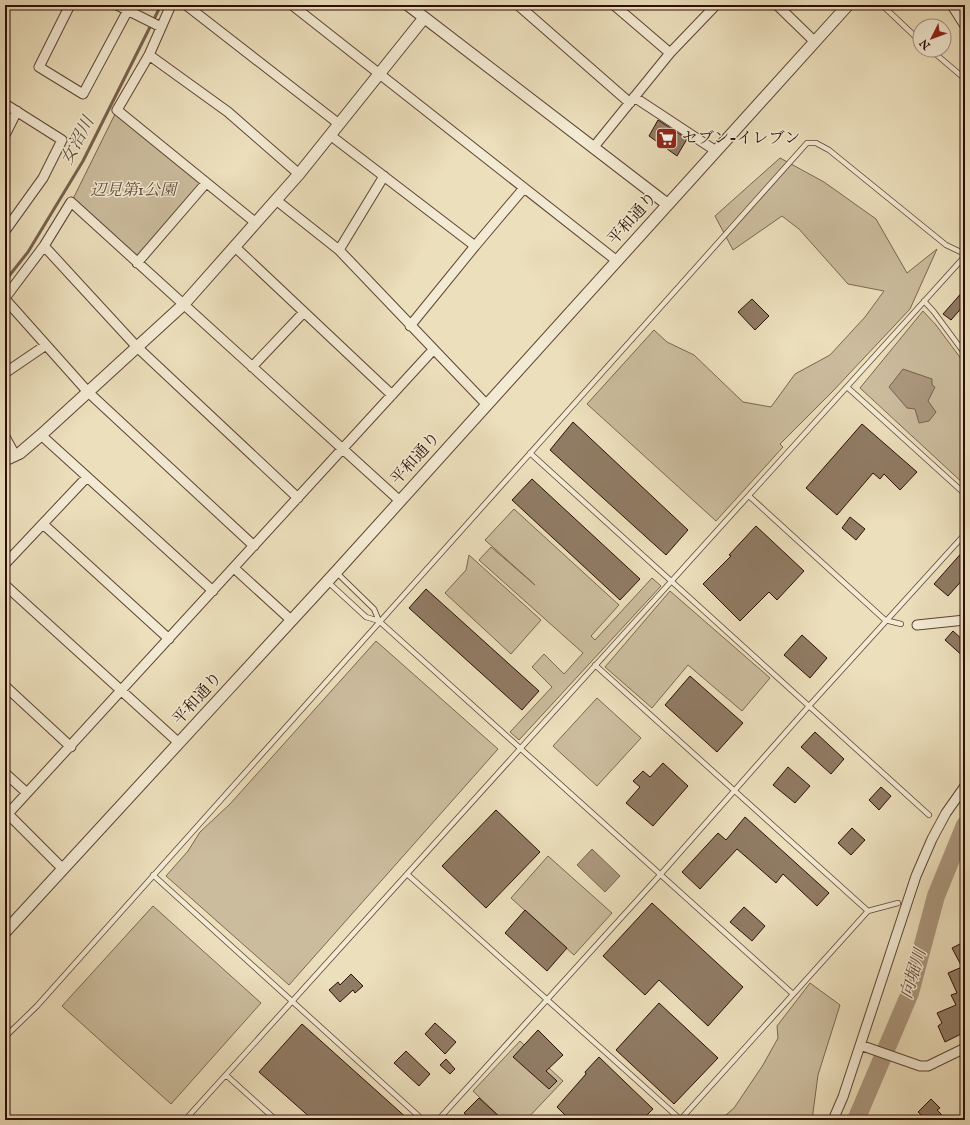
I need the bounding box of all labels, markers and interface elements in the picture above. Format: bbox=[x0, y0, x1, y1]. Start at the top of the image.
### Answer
north arrow bbox=[912, 18, 952, 58]
text: N bbox=[917, 35, 934, 53]
water label: 女沼川 bbox=[57, 112, 100, 168]
supermarket icon: セブン-イレブン bbox=[654, 126, 680, 152]
place label: セブン-イレブン bbox=[682, 129, 800, 149]
park label: 辺見第1公園 bbox=[90, 181, 179, 201]
street label: 平和通り bbox=[604, 189, 662, 249]
street label: 平和通り bbox=[387, 429, 445, 489]
street label: 平和通り bbox=[169, 669, 227, 729]
water label: 向堀川 bbox=[897, 945, 932, 1001]

